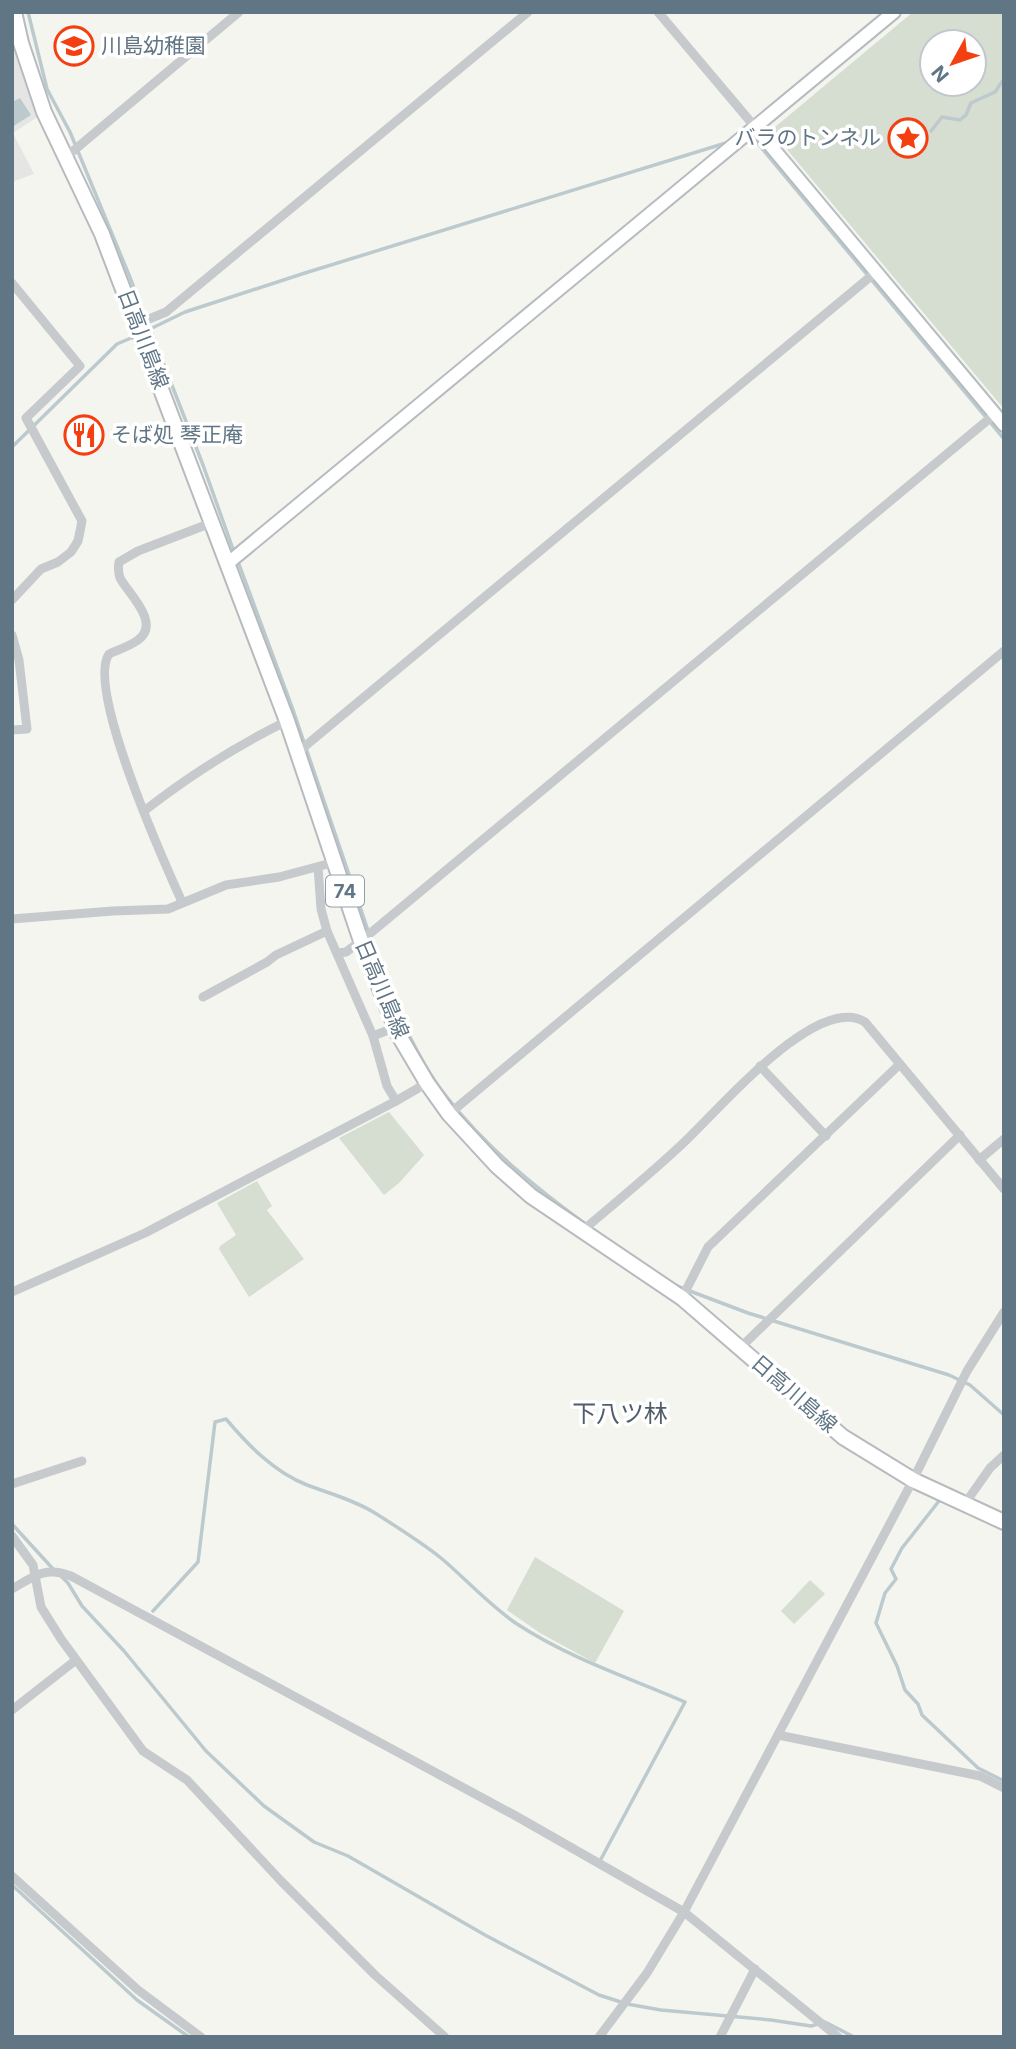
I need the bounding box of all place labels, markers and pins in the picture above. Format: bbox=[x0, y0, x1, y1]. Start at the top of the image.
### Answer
school or university icon: 川島幼稚園 bbox=[53, 25, 95, 67]
place label: 川島幼稚園 bbox=[101, 33, 206, 58]
place icon: バラのトンネル bbox=[887, 117, 929, 159]
place label: バラのトンネル bbox=[734, 125, 881, 150]
restaurant icon: そば処 琴正庵 bbox=[63, 414, 105, 456]
place label: そば処 琴正庵 bbox=[111, 422, 243, 447]

